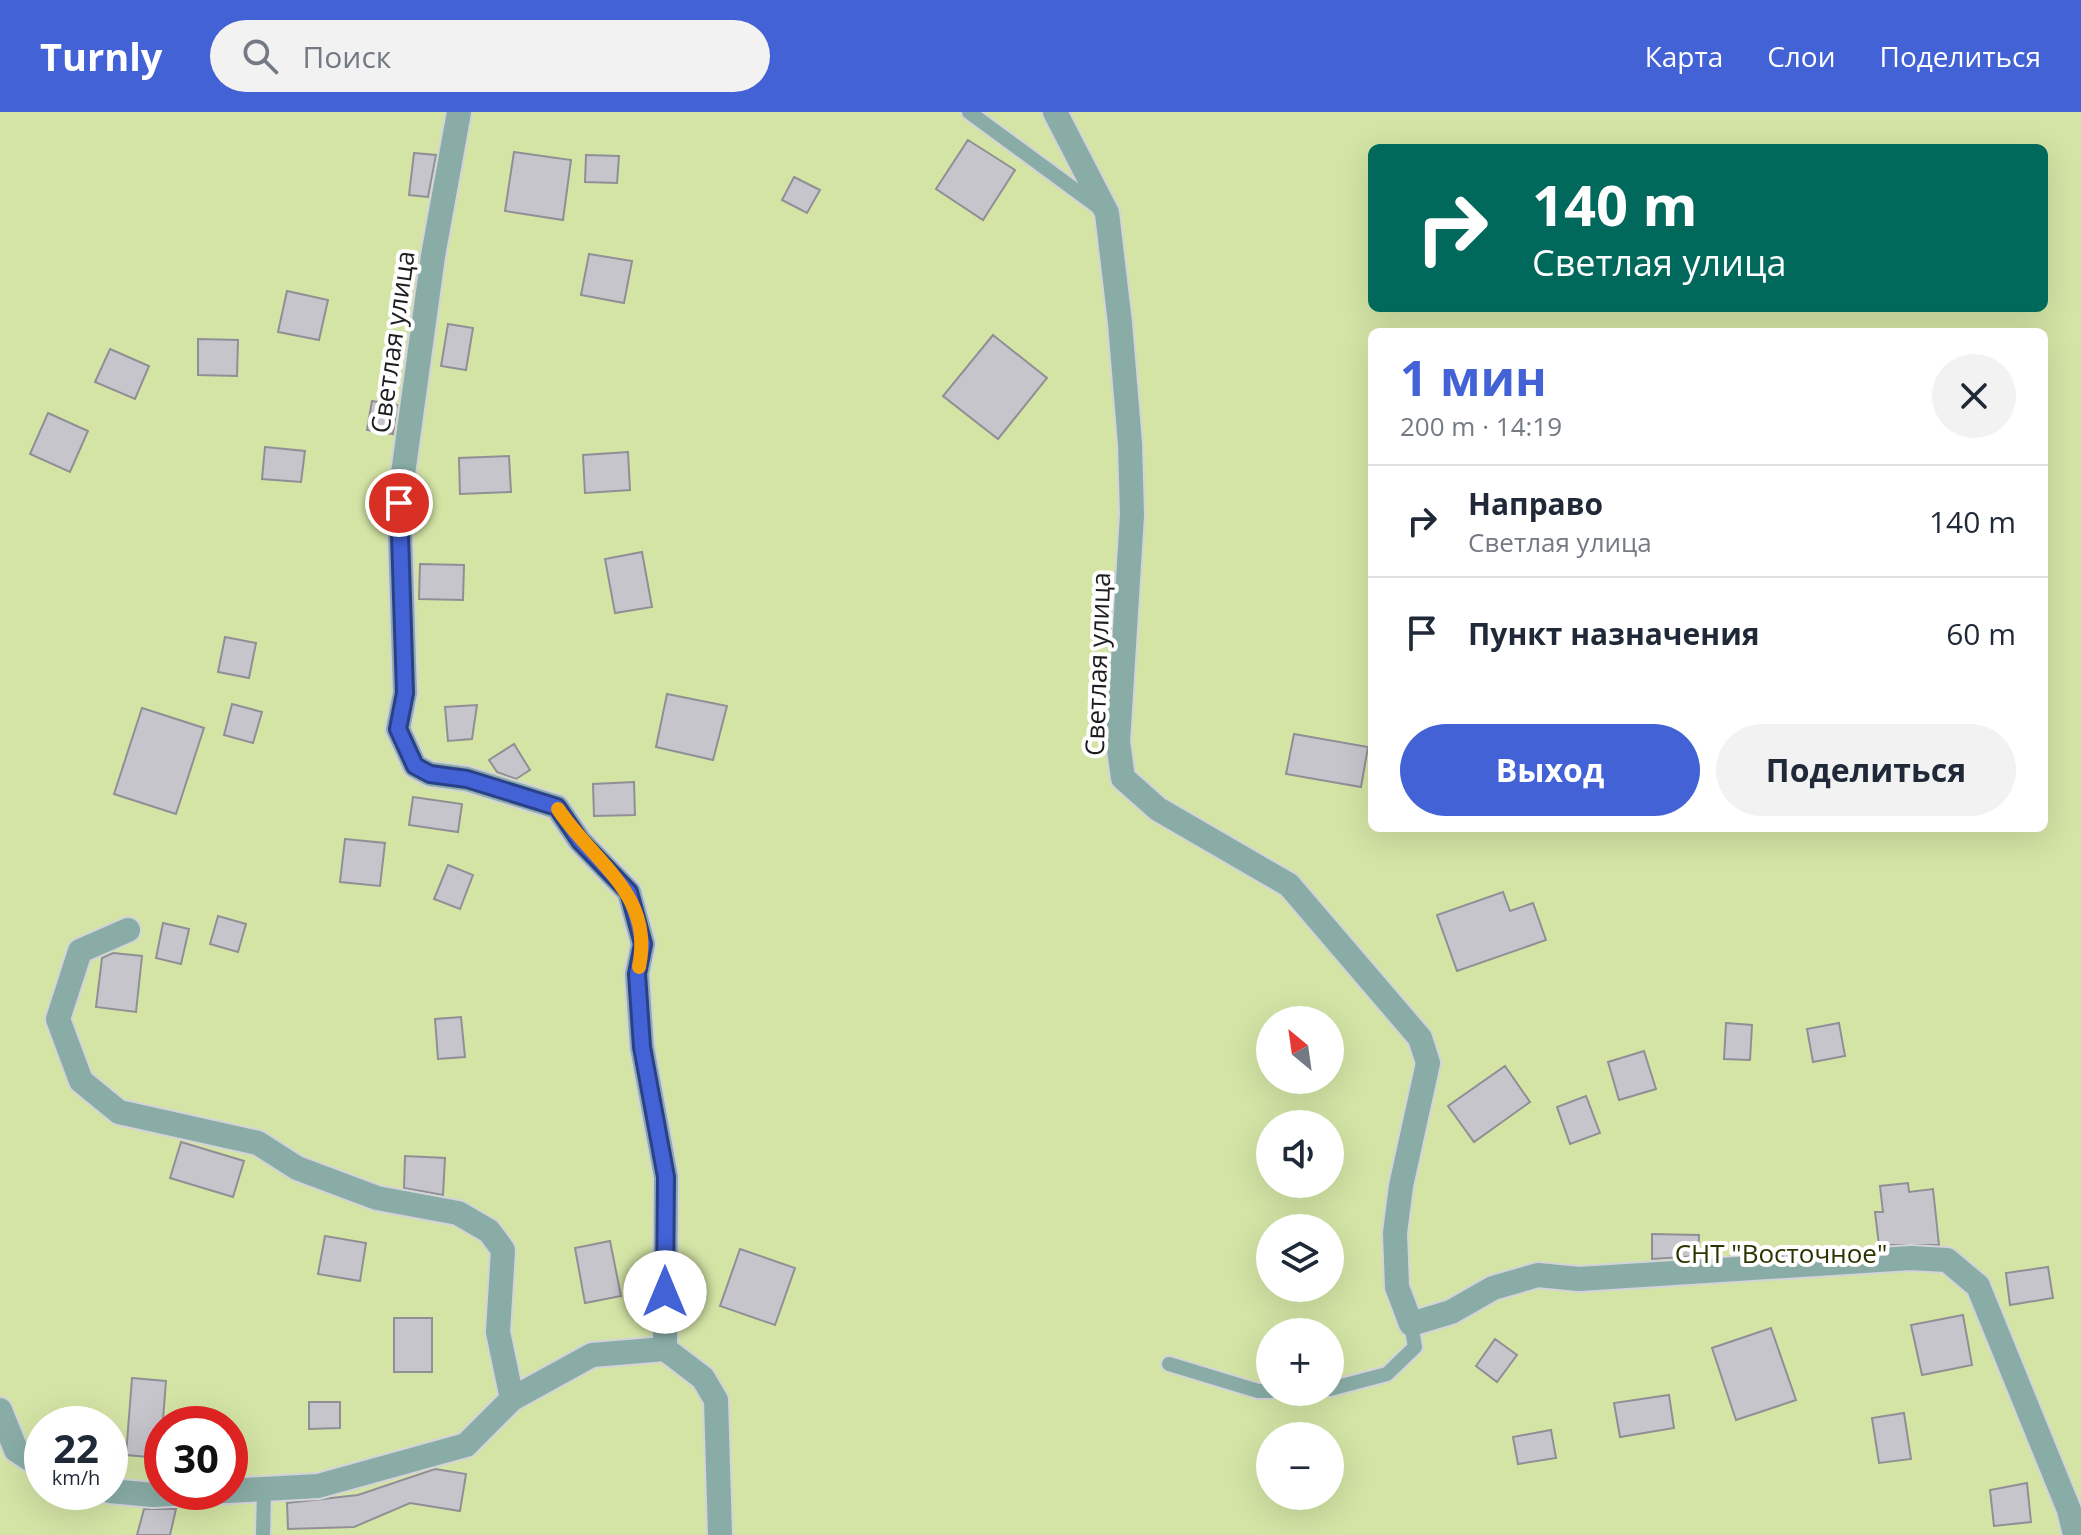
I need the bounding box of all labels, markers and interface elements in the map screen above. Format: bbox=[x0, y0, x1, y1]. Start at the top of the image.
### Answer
search box bbox=[210, 20, 770, 92]
text: Turnly bbox=[40, 30, 162, 82]
icon: search bbox=[238, 34, 282, 78]
text: Поиск bbox=[302, 36, 391, 77]
text: Карта bbox=[1645, 37, 1723, 75]
text: Слои bbox=[1767, 37, 1836, 75]
text: Поделиться bbox=[1880, 37, 2041, 75]
text: 140 m bbox=[1532, 166, 1698, 242]
icon: right bbox=[1400, 176, 1504, 280]
text: Светлая улица bbox=[1532, 238, 1786, 287]
street label: Светлая улица bbox=[361, 248, 423, 435]
text: 1 мин bbox=[1400, 345, 1547, 410]
button: close bbox=[1932, 354, 2016, 438]
text: 200 m · 14:19 bbox=[1400, 408, 1562, 444]
pin bbox=[365, 469, 433, 537]
icon: arrive bbox=[377, 481, 421, 525]
text: Направо bbox=[1468, 483, 1603, 524]
icon: right bbox=[1400, 499, 1444, 543]
text: 140 m bbox=[1929, 501, 2016, 542]
text: Светлая улица bbox=[1468, 524, 1652, 560]
street label: Светлая улица bbox=[1076, 572, 1118, 756]
icon: arrive bbox=[1400, 611, 1444, 655]
text: Пункт назначения bbox=[1468, 613, 1760, 654]
text: 60 m bbox=[1946, 613, 2016, 654]
button: Выход bbox=[1400, 724, 1700, 816]
button: Поделиться bbox=[1716, 724, 2016, 816]
north arrow bbox=[1256, 1006, 1344, 1094]
map controls bbox=[1256, 1006, 1344, 1510]
button: sound bbox=[1256, 1110, 1344, 1198]
button: layers bbox=[1256, 1214, 1344, 1302]
park label: СНТ "Восточное" bbox=[1675, 1235, 1887, 1271]
position arrow bbox=[623, 1250, 707, 1334]
button: + bbox=[1256, 1318, 1344, 1406]
speed limit sign: 30 bbox=[144, 1406, 248, 1510]
text: 22 bbox=[53, 1420, 99, 1475]
button: − bbox=[1256, 1422, 1344, 1510]
text: km/h bbox=[52, 1464, 100, 1491]

